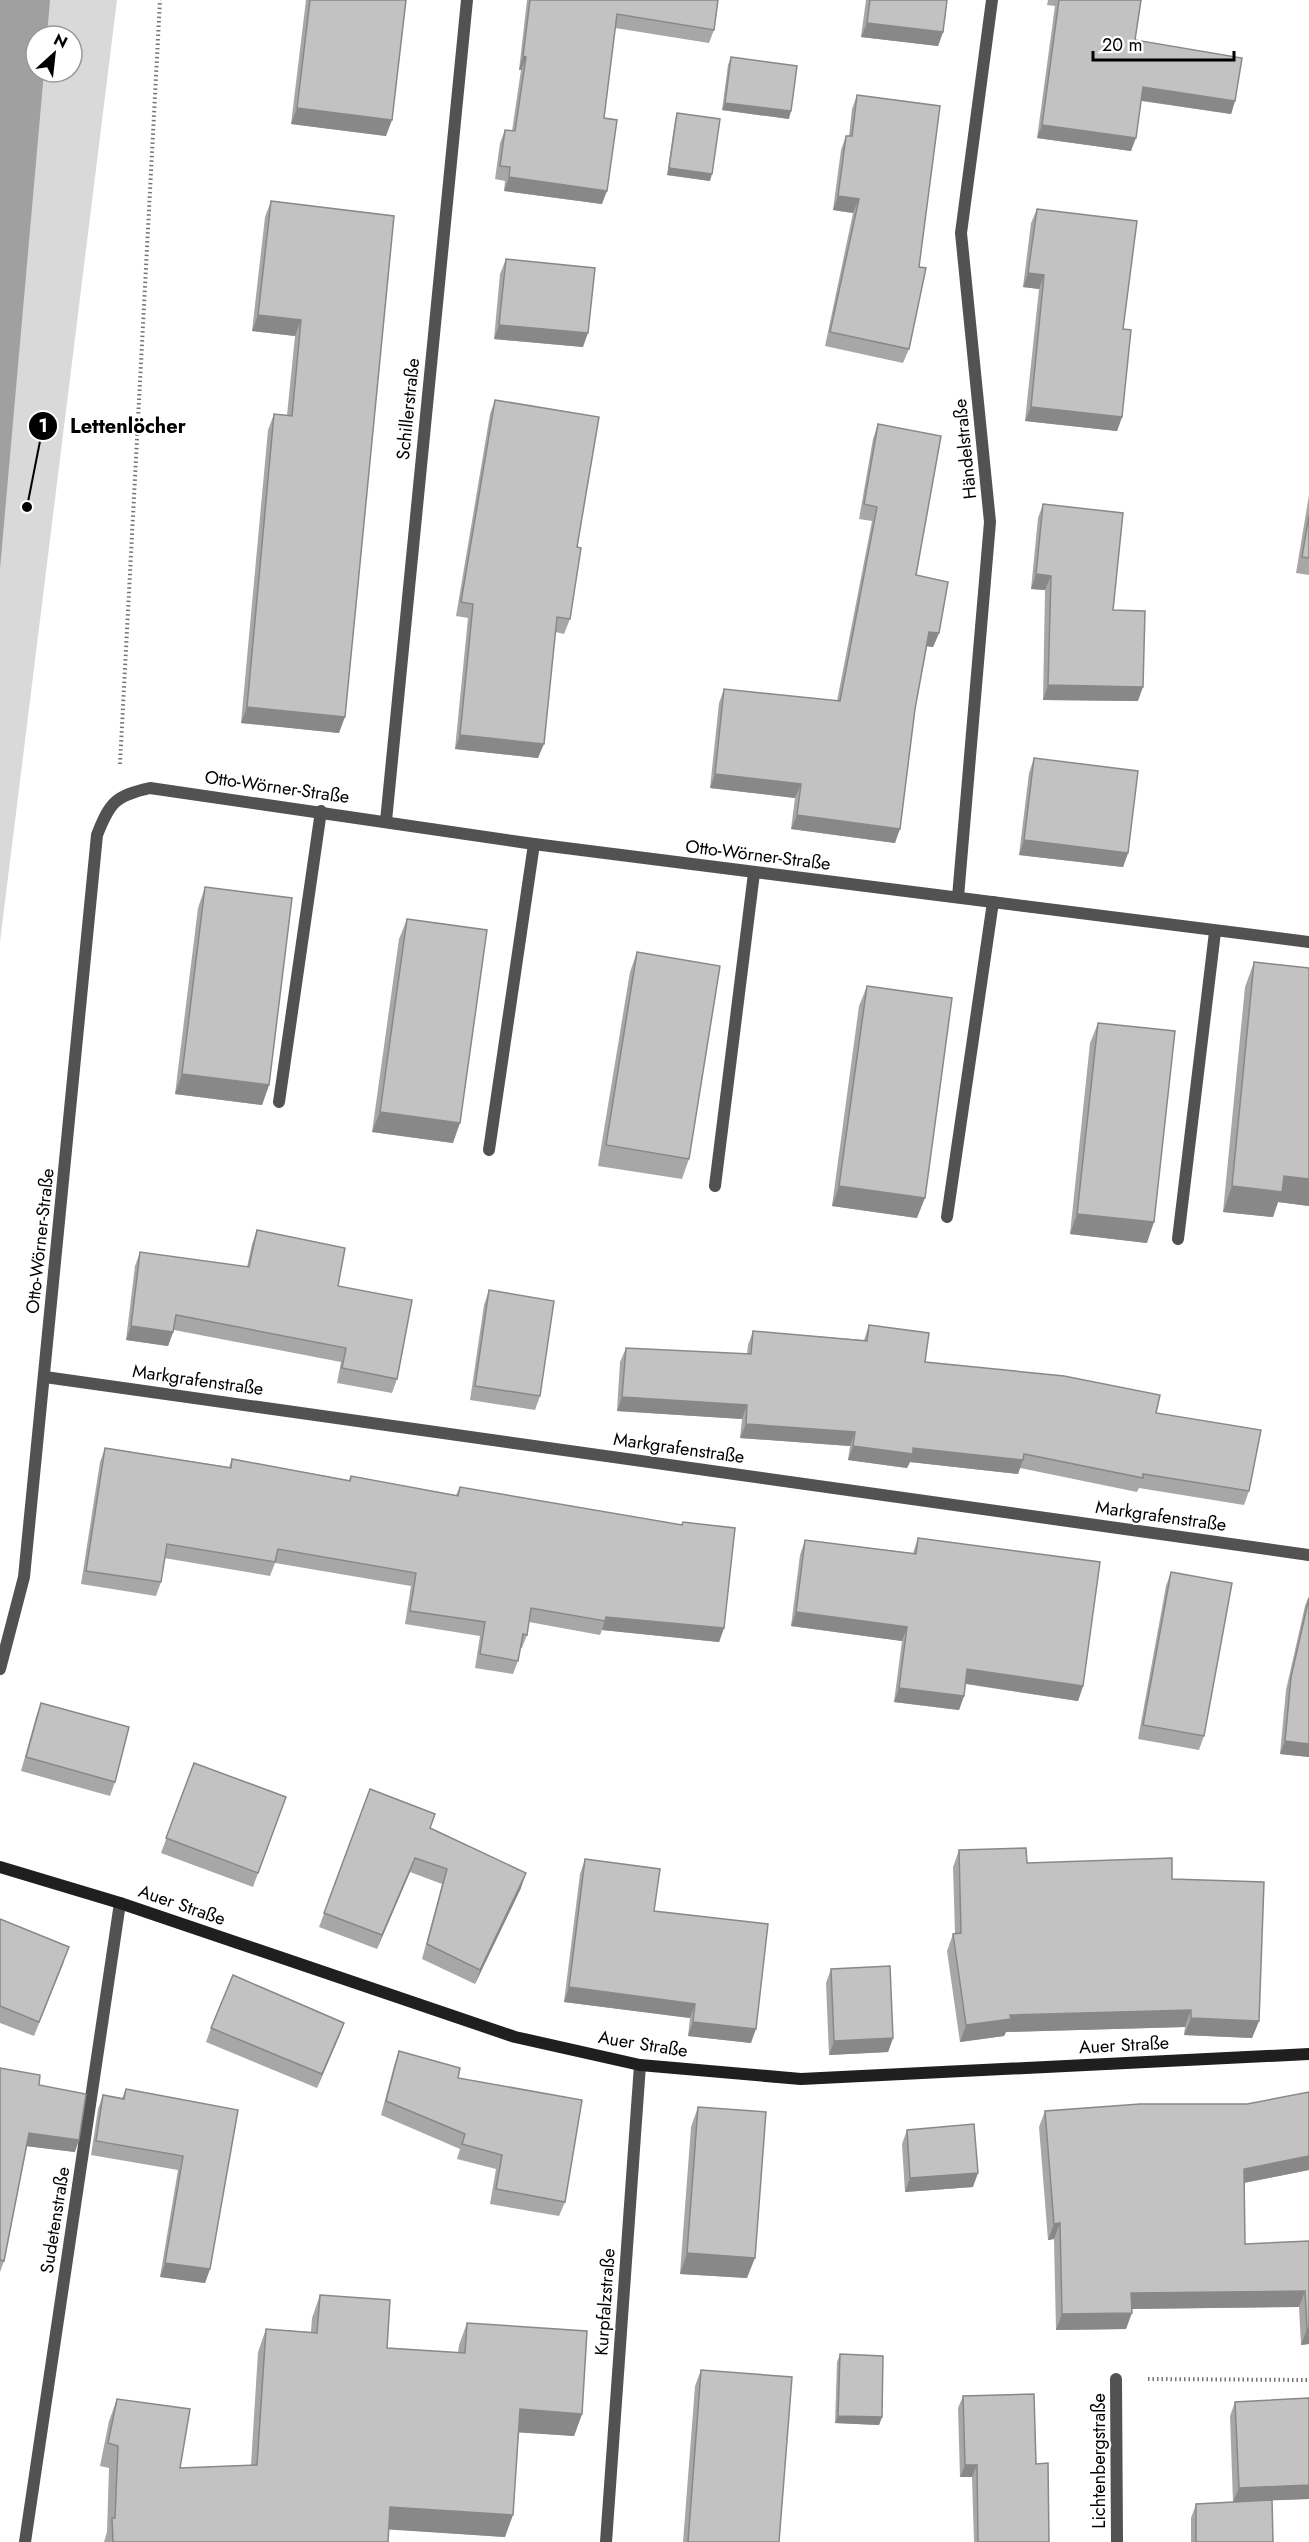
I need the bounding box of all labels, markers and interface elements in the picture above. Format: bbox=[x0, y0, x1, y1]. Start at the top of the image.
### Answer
north arrow bbox=[24, 24, 84, 84]
scale bar bbox=[1093, 24, 1234, 62]
text: N bbox=[50, 28, 71, 54]
text: 20 m bbox=[1102, 32, 1142, 58]
street label: Schillerstraße bbox=[390, 357, 426, 461]
street label: Händelstraße bbox=[947, 398, 983, 500]
callout: Lettenlöcher bbox=[28, 407, 198, 445]
text: Lettenlöcher bbox=[70, 412, 187, 441]
text: 1 bbox=[38, 413, 48, 439]
street label: Otto-Wörner-Straße bbox=[203, 764, 351, 810]
street label: Otto-Wörner-Straße bbox=[684, 833, 832, 877]
street label: Otto-Wörner-Straße bbox=[19, 1167, 61, 1315]
street label: Markgrafenstraße bbox=[131, 1358, 265, 1402]
street label: Markgrafenstraße bbox=[612, 1426, 746, 1470]
street label: Markgrafenstraße bbox=[1094, 1494, 1228, 1538]
street label: Auer Straße bbox=[135, 1878, 229, 1932]
street label: Auer Straße bbox=[596, 2024, 690, 2064]
street label: Auer Straße bbox=[1078, 2030, 1170, 2060]
street label: Sudetenstraße bbox=[34, 2165, 76, 2275]
street label: Kurpfalzstraße bbox=[588, 2247, 622, 2357]
street label: Lichtenbergstraße bbox=[1086, 2393, 1112, 2529]

